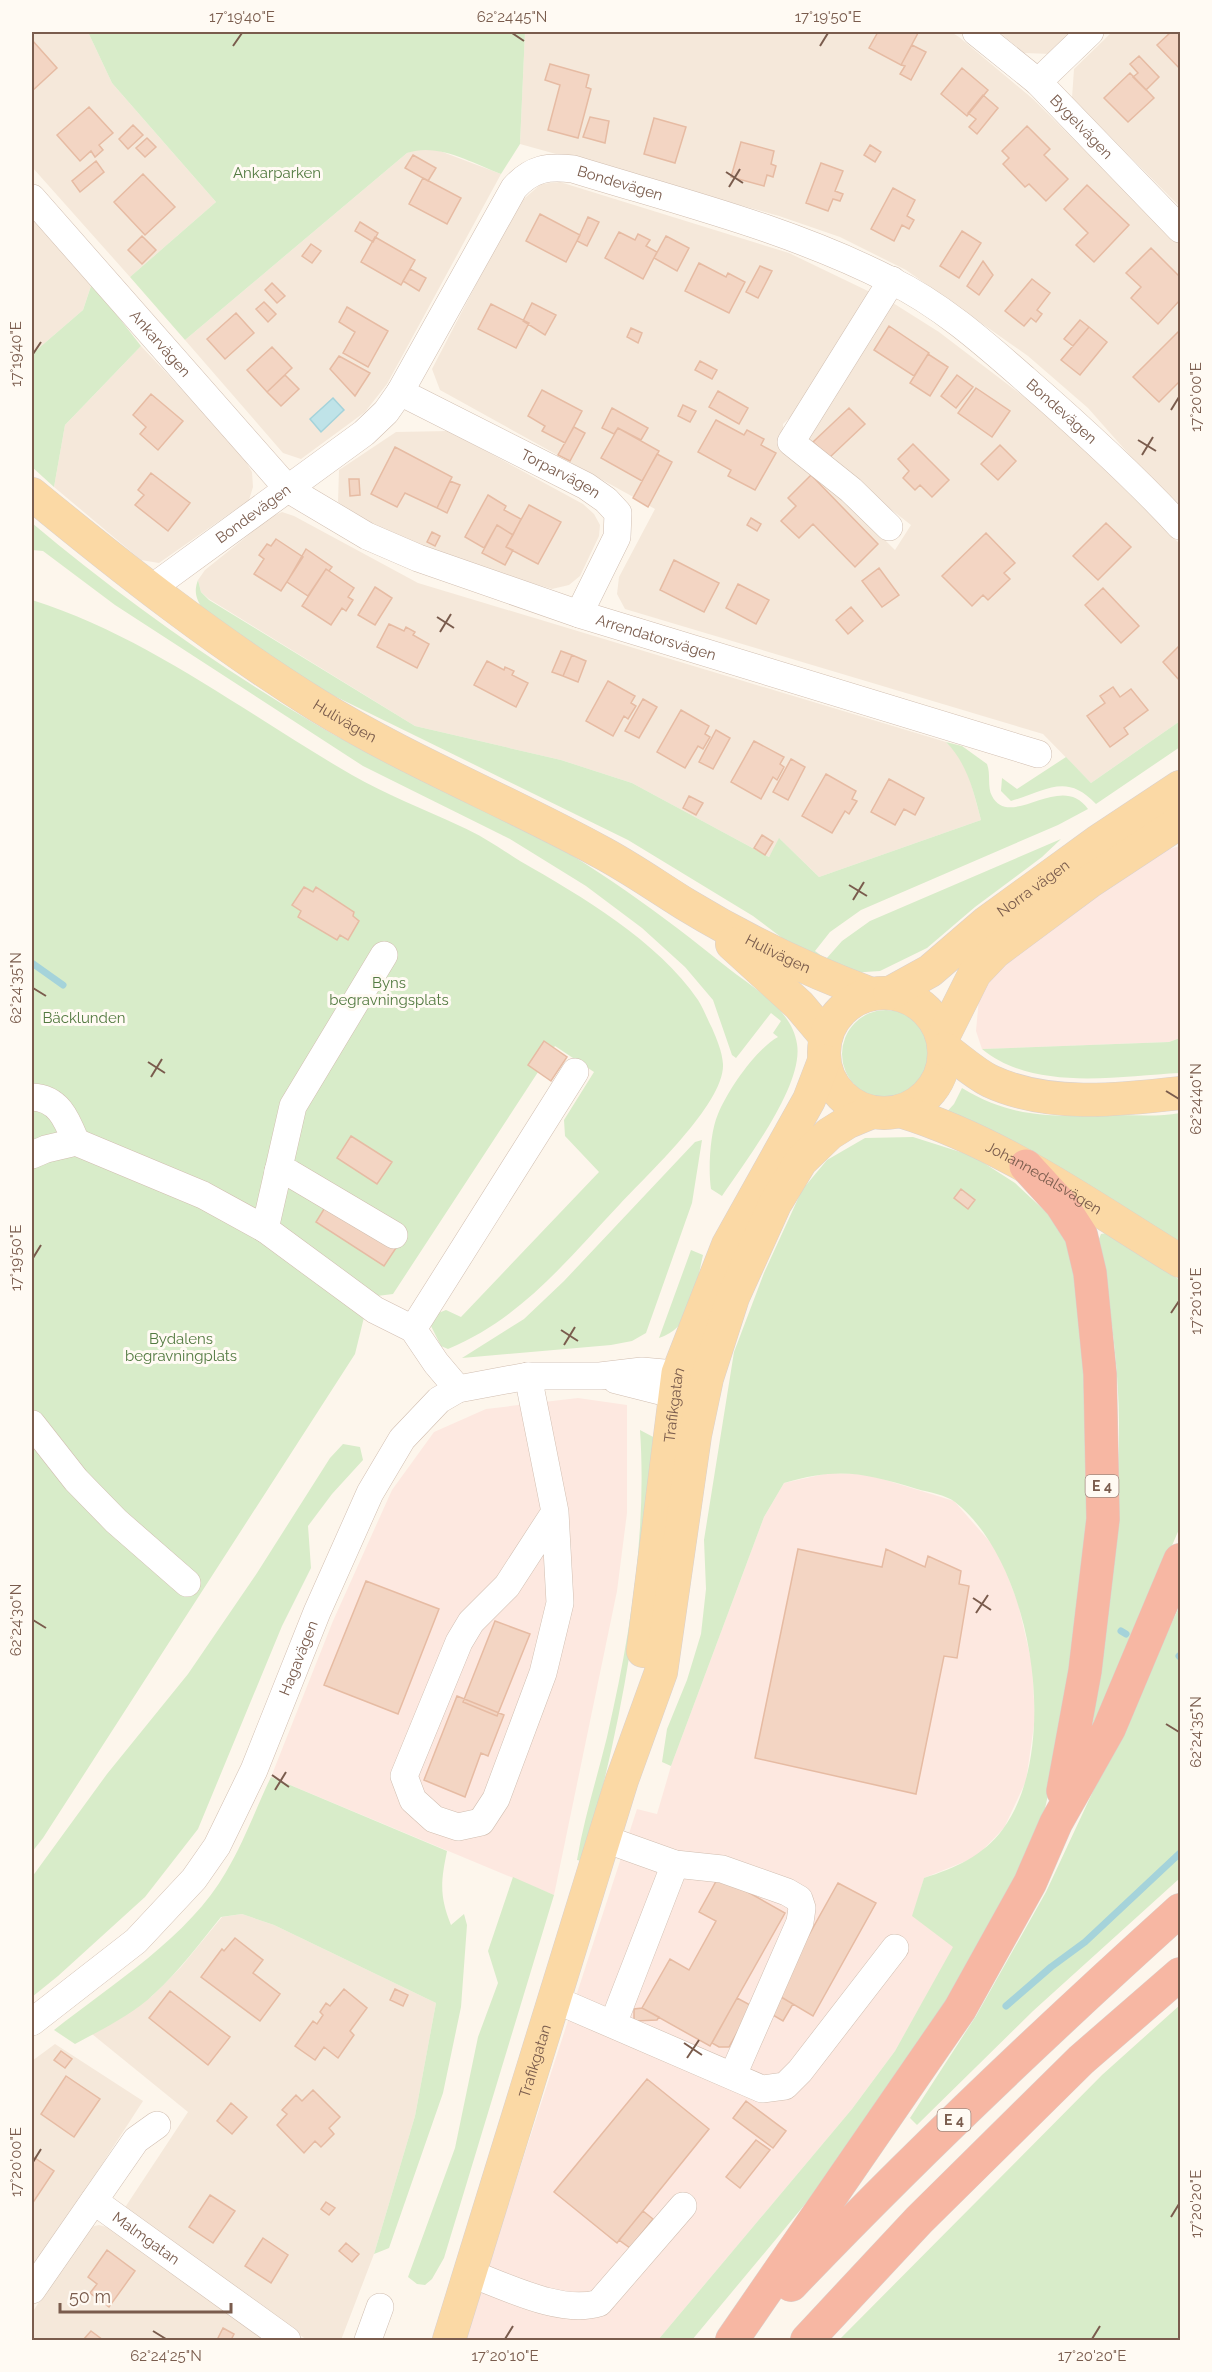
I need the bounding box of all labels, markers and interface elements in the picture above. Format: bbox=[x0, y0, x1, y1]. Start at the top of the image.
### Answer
text: 17°19'40"E bbox=[209, 8, 275, 26]
text: 62°24'45"N bbox=[477, 8, 547, 26]
text: 17°19'50"E bbox=[795, 8, 861, 26]
street label: Bygelvägen bbox=[1046, 91, 1116, 163]
street label: Bondevägen bbox=[575, 162, 665, 204]
park label: Ankarparken bbox=[233, 164, 321, 182]
street label: Ankarvägen bbox=[126, 307, 194, 381]
text: 17°19'40"E bbox=[7, 321, 25, 387]
text: 17°20'00"E bbox=[1187, 362, 1205, 432]
street label: Bondevägen bbox=[1023, 375, 1100, 448]
street label: Torparvägen bbox=[518, 445, 604, 502]
street label: Bondevägen bbox=[212, 481, 294, 547]
street label: Arrendatorsvägen bbox=[594, 611, 718, 664]
street label: Hulivägen bbox=[310, 696, 380, 746]
street label: Norra vägen bbox=[993, 856, 1073, 921]
street label: Hulivägen bbox=[742, 931, 813, 977]
text: 62°24'35"N bbox=[7, 952, 25, 1024]
park label: Byns begravningsplats bbox=[329, 974, 449, 1009]
park label: Bäcklunden bbox=[43, 1009, 125, 1027]
text: 62°24'40"N bbox=[1187, 1063, 1205, 1135]
street label: Johannedalsvägen bbox=[983, 1138, 1105, 1219]
text: 17°19'50"E bbox=[7, 1225, 25, 1291]
text: 17°20'10"E bbox=[1187, 1267, 1205, 1335]
park label: Bydalens begravningplats bbox=[125, 1330, 237, 1365]
street label: Trafikgatan bbox=[660, 1364, 688, 1444]
road number: E 4 bbox=[1086, 1475, 1118, 1497]
text: 62°24'30"N bbox=[7, 1584, 25, 1656]
street label: Hagavägen bbox=[276, 1618, 322, 1698]
text: 62°24'35"N bbox=[1187, 1696, 1205, 1768]
street label: Trafikgatan bbox=[515, 2022, 555, 2100]
road number: E 4 bbox=[938, 2109, 970, 2131]
text: 17°20'00"E bbox=[7, 2127, 25, 2197]
text: 17°20'20"E bbox=[1187, 2170, 1205, 2238]
street label: Malmgatan bbox=[109, 2208, 183, 2269]
scale bar bbox=[60, 2276, 231, 2314]
text: 50 m bbox=[69, 2286, 111, 2307]
text: 62°24'25"N bbox=[130, 2347, 202, 2365]
text: 17°20'10"E bbox=[471, 2347, 539, 2365]
text: 17°20'20"E bbox=[1058, 2347, 1126, 2365]

